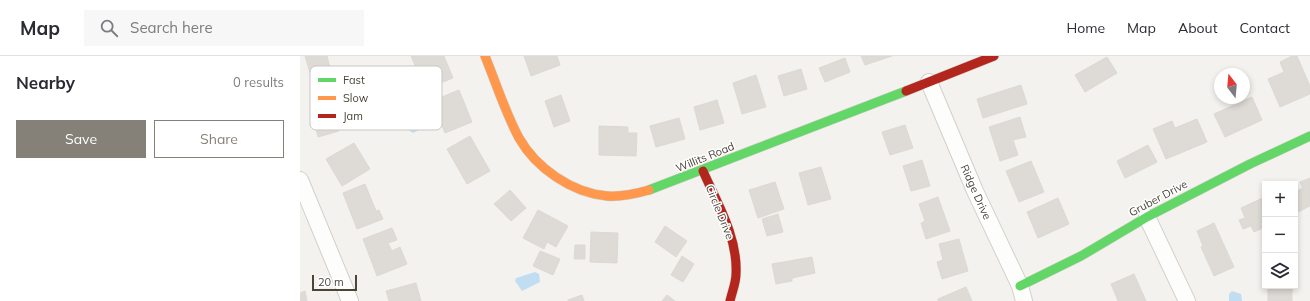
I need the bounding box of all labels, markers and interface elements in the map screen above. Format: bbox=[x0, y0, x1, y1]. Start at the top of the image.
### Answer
search box bbox=[84, 10, 364, 46]
text: Map bbox=[20, 16, 60, 40]
icon: search bbox=[98, 17, 120, 39]
text: Search here bbox=[130, 18, 213, 37]
text: Home bbox=[1066, 19, 1105, 37]
text: Map bbox=[1127, 19, 1156, 37]
text: About bbox=[1178, 19, 1218, 37]
text: Contact bbox=[1240, 19, 1290, 37]
legend bbox=[310, 66, 442, 130]
north arrow bbox=[1214, 68, 1250, 104]
text: Nearby bbox=[16, 72, 75, 93]
text: Fast bbox=[343, 73, 365, 87]
text: 0 results bbox=[233, 74, 284, 90]
text: Slow bbox=[343, 91, 369, 105]
text: Jam bbox=[343, 109, 363, 123]
button: Save bbox=[16, 120, 146, 158]
button: Share bbox=[154, 120, 284, 158]
street label: Willits Road bbox=[674, 139, 736, 175]
street label: Ridge Drive bbox=[958, 162, 994, 222]
street label: Gruber Drive bbox=[1126, 177, 1190, 219]
map controls bbox=[1262, 181, 1298, 289]
button: + bbox=[1262, 181, 1298, 217]
street label: Circle Drive bbox=[703, 183, 737, 241]
button: − bbox=[1262, 217, 1298, 253]
button: layers bbox=[1262, 253, 1298, 289]
scale bar bbox=[312, 273, 357, 292]
text: 20 m bbox=[318, 275, 344, 289]

